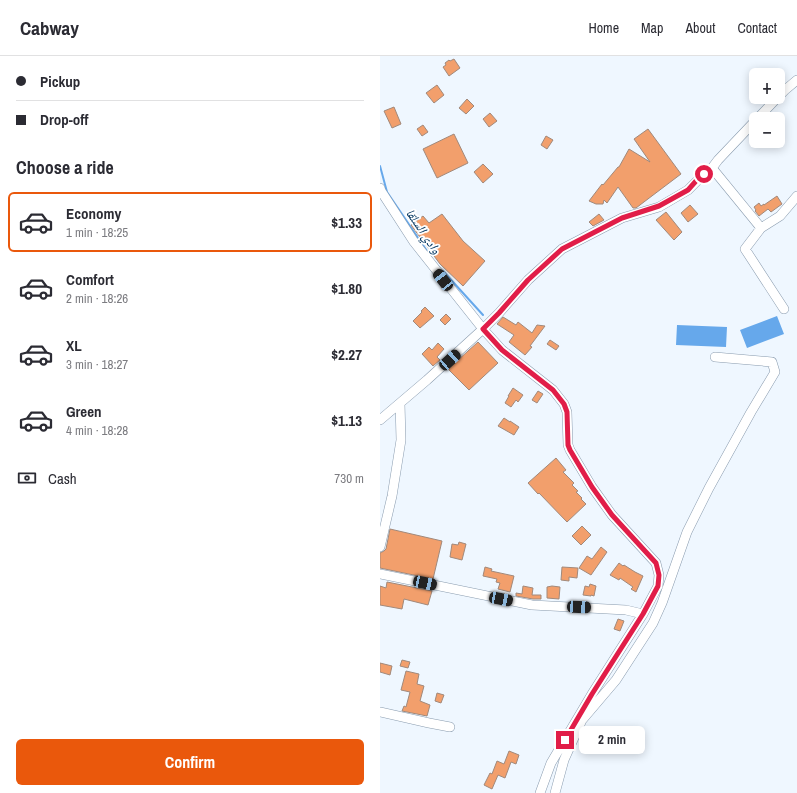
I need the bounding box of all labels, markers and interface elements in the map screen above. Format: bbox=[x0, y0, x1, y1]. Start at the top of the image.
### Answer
text: Cabway bbox=[20, 15, 79, 41]
text: Home bbox=[588, 19, 619, 37]
text: Map bbox=[641, 19, 663, 37]
text: About bbox=[685, 19, 715, 37]
text: Contact bbox=[737, 19, 777, 37]
map controls bbox=[749, 68, 785, 148]
button: + bbox=[749, 68, 785, 104]
text: Pickup bbox=[40, 71, 80, 92]
text: Drop-off bbox=[40, 109, 89, 130]
button: − bbox=[749, 112, 785, 148]
text: Choose a ride bbox=[16, 155, 114, 180]
route start bbox=[695, 165, 713, 183]
text: Economy bbox=[66, 203, 121, 224]
icon: car bbox=[18, 204, 54, 240]
water label: وادي السلقا bbox=[400, 205, 445, 259]
text: $1.33 bbox=[331, 212, 362, 233]
text: 1 min · 18:25 bbox=[66, 224, 128, 241]
car bbox=[431, 267, 455, 293]
text: Comfort bbox=[66, 269, 114, 290]
icon: car bbox=[18, 270, 54, 306]
text: $1.80 bbox=[331, 278, 362, 299]
text: 2 min · 18:26 bbox=[66, 290, 128, 307]
text: XL bbox=[66, 335, 82, 356]
icon: car bbox=[18, 336, 54, 372]
text: $2.27 bbox=[331, 344, 362, 365]
car bbox=[437, 348, 463, 372]
text: 3 min · 18:27 bbox=[66, 356, 128, 373]
text: Green bbox=[66, 401, 102, 422]
icon: car bbox=[18, 402, 54, 438]
text: $1.13 bbox=[331, 410, 362, 431]
text: 4 min · 18:28 bbox=[66, 422, 128, 439]
icon: cash bbox=[16, 467, 38, 489]
text: Cash bbox=[48, 468, 77, 489]
text: 730 m bbox=[334, 470, 364, 487]
car bbox=[412, 575, 438, 591]
car bbox=[488, 591, 514, 607]
car bbox=[567, 600, 591, 614]
callout: 2 min bbox=[579, 726, 645, 754]
route end bbox=[556, 731, 574, 749]
text: 2 min bbox=[598, 731, 626, 748]
button: Confirm bbox=[16, 739, 364, 785]

